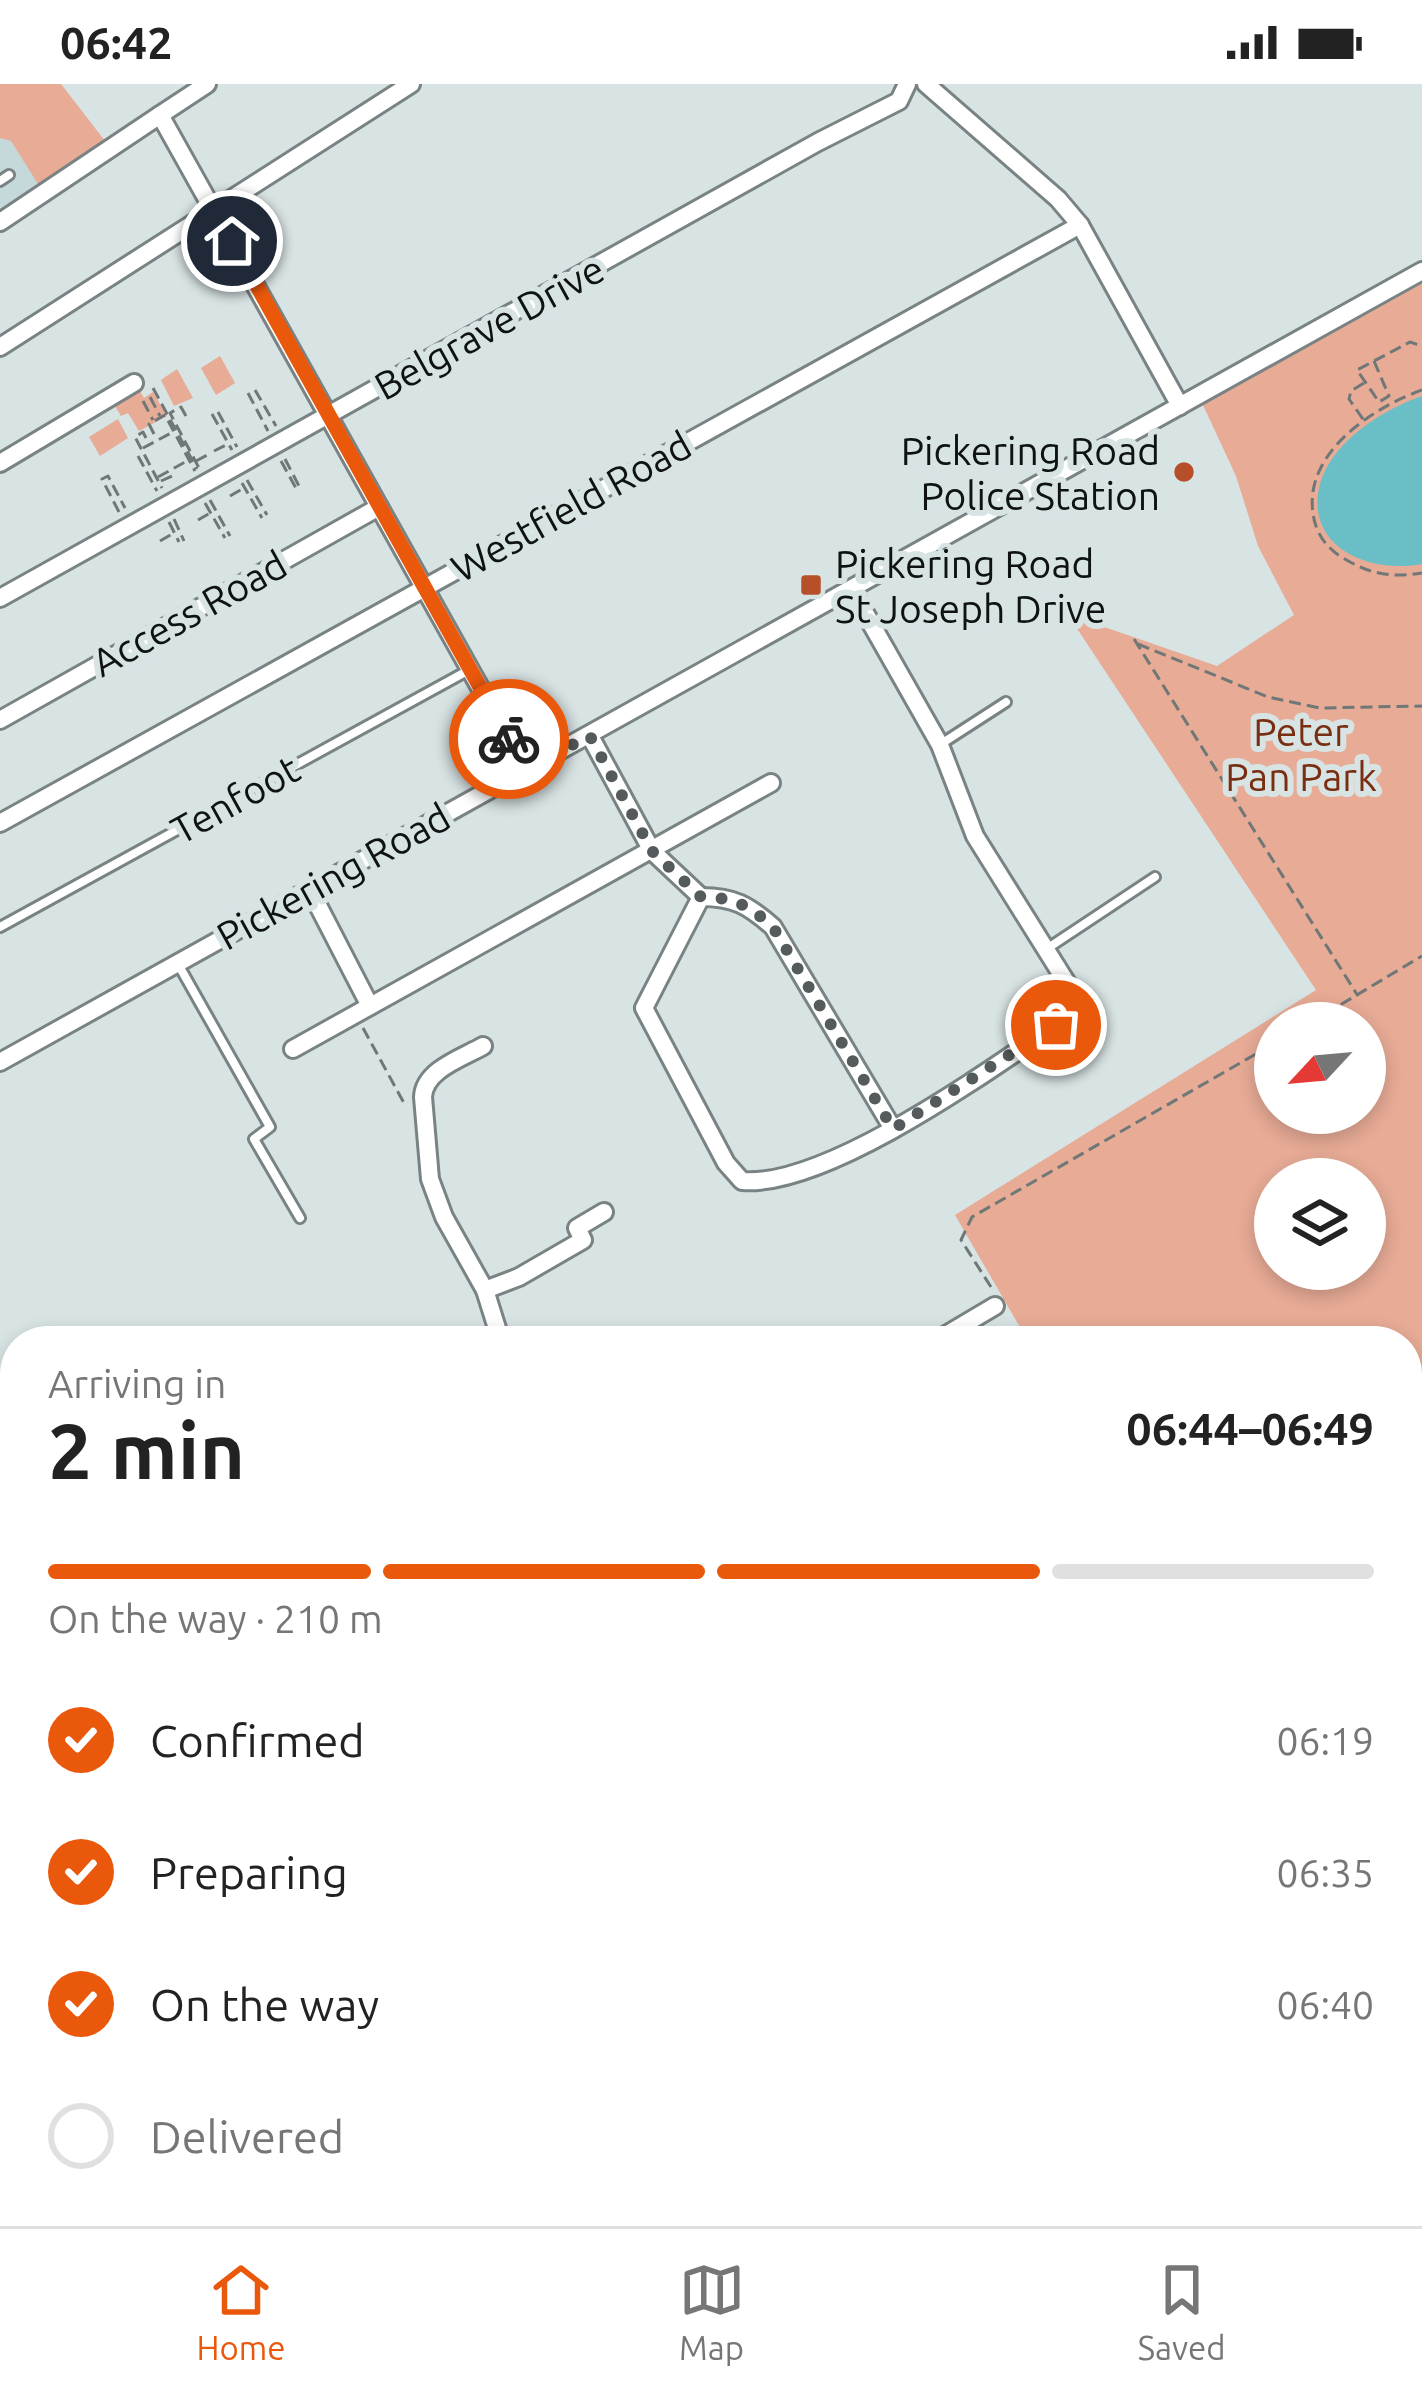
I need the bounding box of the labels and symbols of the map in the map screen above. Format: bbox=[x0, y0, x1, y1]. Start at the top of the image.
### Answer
pin bbox=[181, 190, 283, 292]
street label: Belgrave Drive bbox=[367, 246, 611, 408]
street label: Westfield Road bbox=[444, 422, 698, 590]
place label: Pickering Road Police Station bbox=[901, 429, 1160, 517]
marker: Pickering Road Police Station bbox=[1171, 459, 1197, 485]
street label: Access Road bbox=[84, 542, 294, 684]
place label: Pickering Road St Joseph Drive bbox=[835, 542, 1106, 630]
marker: Pickering Road St Joseph Drive bbox=[798, 572, 824, 598]
courier bbox=[449, 679, 569, 799]
park label: Peter Pan Park bbox=[1225, 710, 1377, 798]
street label: Tenfoot bbox=[164, 746, 306, 852]
street label: Pickering Road bbox=[209, 794, 457, 958]
pin bbox=[1005, 974, 1107, 1076]
north arrow bbox=[1254, 1002, 1386, 1134]

